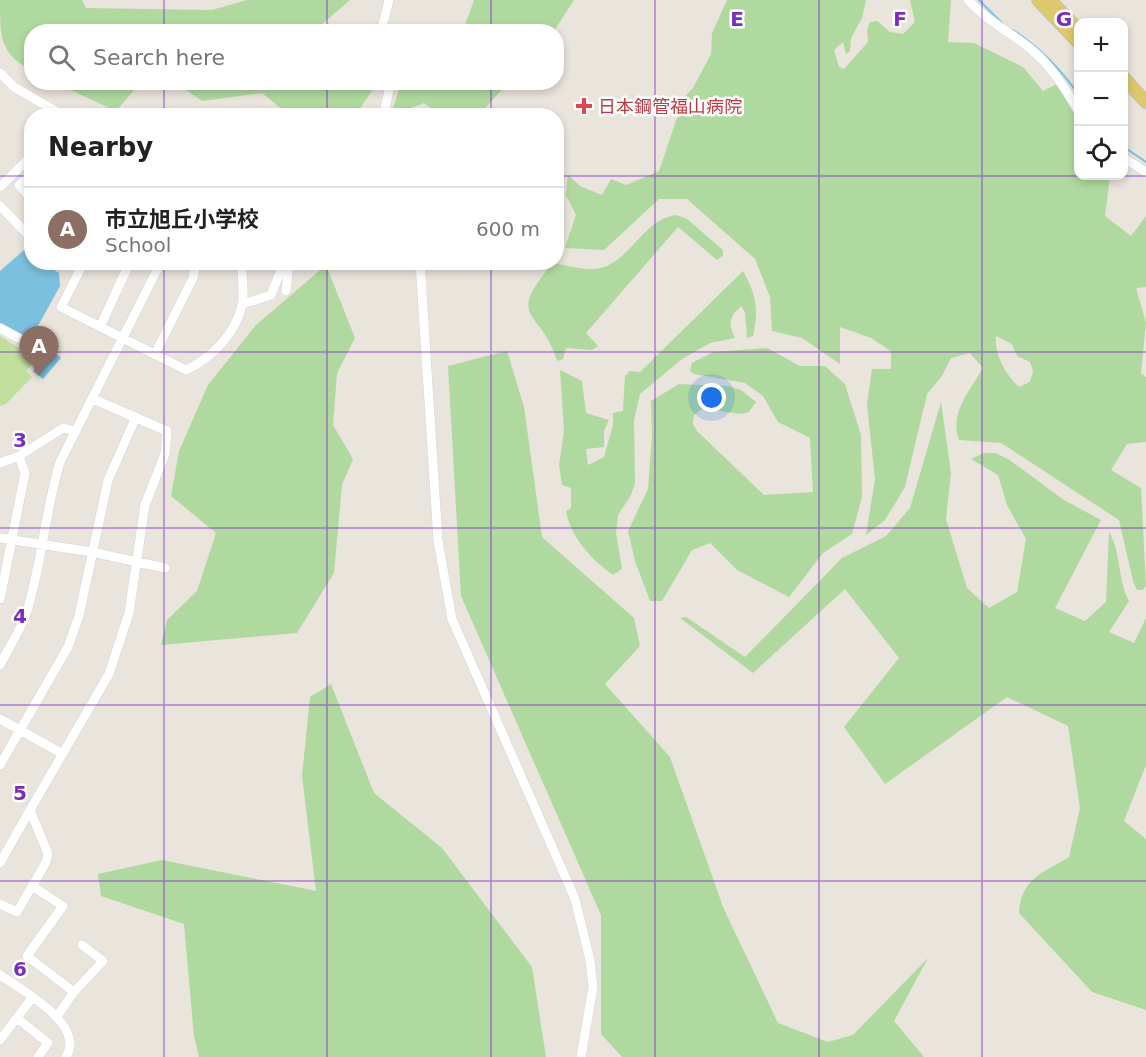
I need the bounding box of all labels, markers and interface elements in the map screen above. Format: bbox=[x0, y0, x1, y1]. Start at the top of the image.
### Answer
text: E bbox=[730, 7, 744, 31]
text: F bbox=[893, 7, 907, 31]
text: G bbox=[1056, 7, 1072, 31]
map controls bbox=[1074, 18, 1128, 180]
button: + bbox=[1074, 18, 1128, 72]
search box bbox=[24, 24, 564, 90]
icon: search bbox=[45, 41, 78, 74]
text: Search here bbox=[93, 45, 225, 70]
button: − bbox=[1074, 72, 1128, 126]
place label: 日本鋼管福山病院 bbox=[598, 96, 742, 117]
marker: 日本鋼管福山病院 bbox=[575, 97, 593, 115]
button: locate bbox=[1074, 126, 1128, 180]
text: Nearby bbox=[48, 132, 153, 162]
text: 市立旭丘小学校 bbox=[105, 207, 259, 232]
text: A bbox=[60, 217, 75, 241]
text: 600 m bbox=[476, 217, 540, 241]
text: School bbox=[105, 233, 171, 257]
pin: A bbox=[20, 326, 58, 376]
your location bbox=[697, 383, 726, 412]
text: 3 bbox=[13, 428, 27, 452]
text: 4 bbox=[13, 604, 27, 628]
text: 5 bbox=[13, 781, 27, 805]
text: 6 bbox=[13, 957, 27, 981]

